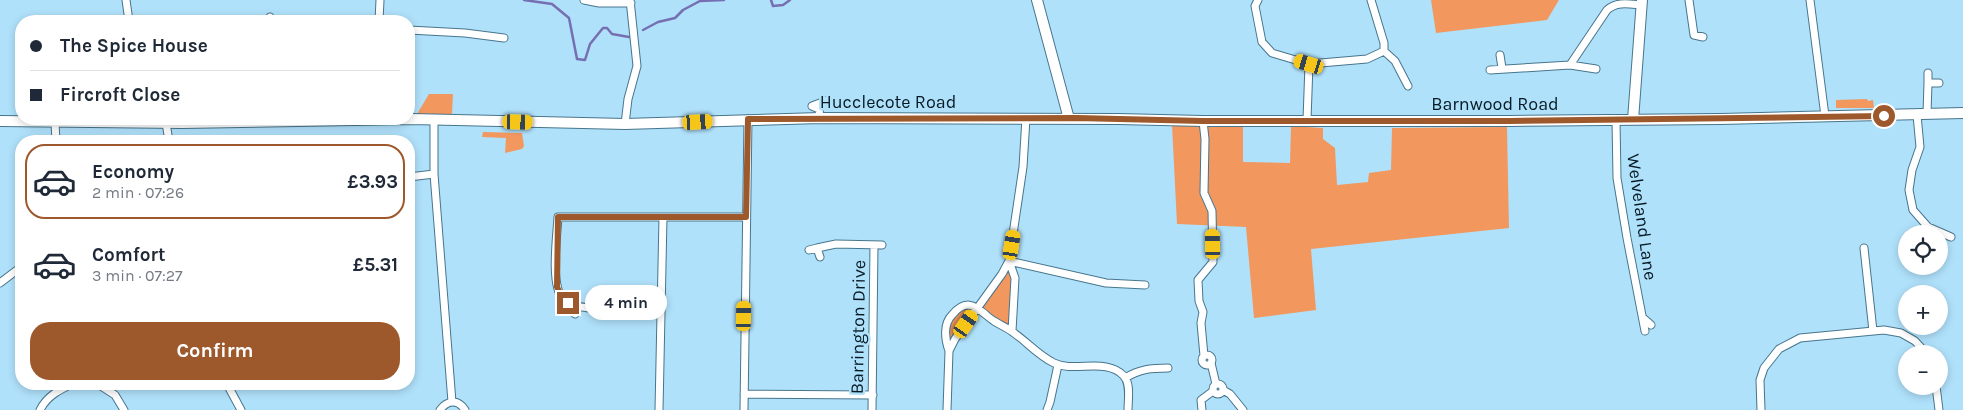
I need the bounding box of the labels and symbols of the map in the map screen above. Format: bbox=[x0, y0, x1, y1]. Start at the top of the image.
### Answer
car bbox=[1292, 52, 1325, 76]
street label: Hucclecote Road bbox=[820, 91, 956, 113]
street label: Barnwood Road bbox=[1431, 93, 1559, 115]
route start bbox=[1873, 105, 1895, 127]
car bbox=[502, 114, 533, 130]
car bbox=[682, 114, 713, 130]
street label: Welveland Lane bbox=[1622, 152, 1662, 282]
car bbox=[1002, 229, 1021, 261]
car bbox=[1205, 229, 1220, 259]
street label: Barrington Drive bbox=[846, 260, 870, 394]
callout: 4 min bbox=[586, 286, 668, 320]
route end bbox=[557, 292, 579, 314]
car bbox=[736, 301, 751, 331]
car bbox=[951, 307, 980, 341]

